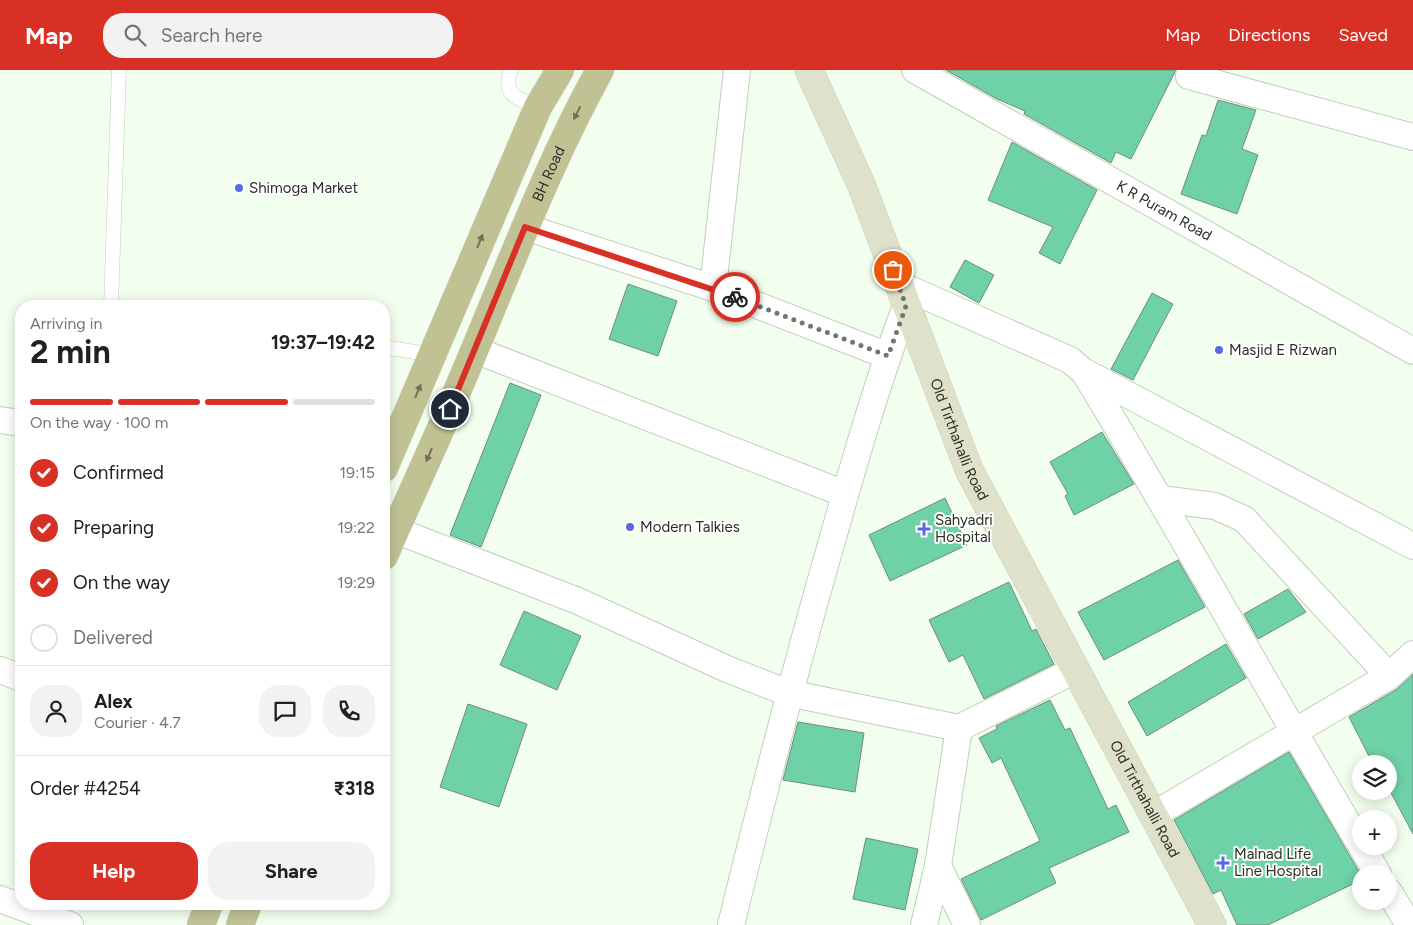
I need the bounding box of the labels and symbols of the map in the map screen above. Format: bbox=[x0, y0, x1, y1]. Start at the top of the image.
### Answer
one-way arrow bbox=[573, 106, 581, 120]
street label: BH Road bbox=[528, 143, 569, 204]
street label: K R Puram Road bbox=[1113, 176, 1215, 245]
place label: Shimoga Market bbox=[249, 179, 358, 197]
marker: Shimoga Market bbox=[233, 182, 245, 194]
one-way arrow bbox=[477, 234, 485, 248]
pin bbox=[872, 249, 914, 291]
courier bbox=[710, 272, 760, 322]
place label: Masjid E Rizwan bbox=[1229, 341, 1337, 359]
marker: Masjid E Rizwan bbox=[1213, 344, 1225, 356]
street label: Old Tirthahalli Road bbox=[926, 376, 993, 504]
one-way arrow bbox=[415, 384, 423, 398]
pin bbox=[429, 388, 471, 430]
one-way arrow bbox=[425, 448, 433, 462]
place label: Sahyadri Hospital bbox=[935, 511, 993, 546]
place label: Modern Talkies bbox=[640, 518, 740, 536]
marker: Modern Talkies bbox=[624, 521, 636, 533]
marker: Sahyadri Hospital bbox=[917, 522, 931, 536]
street label: Old Tirthahalli Road bbox=[1106, 737, 1183, 861]
place label: Malnad Life Line Hospital bbox=[1234, 845, 1321, 880]
marker: Malnad Life Line Hospital bbox=[1216, 856, 1230, 870]

